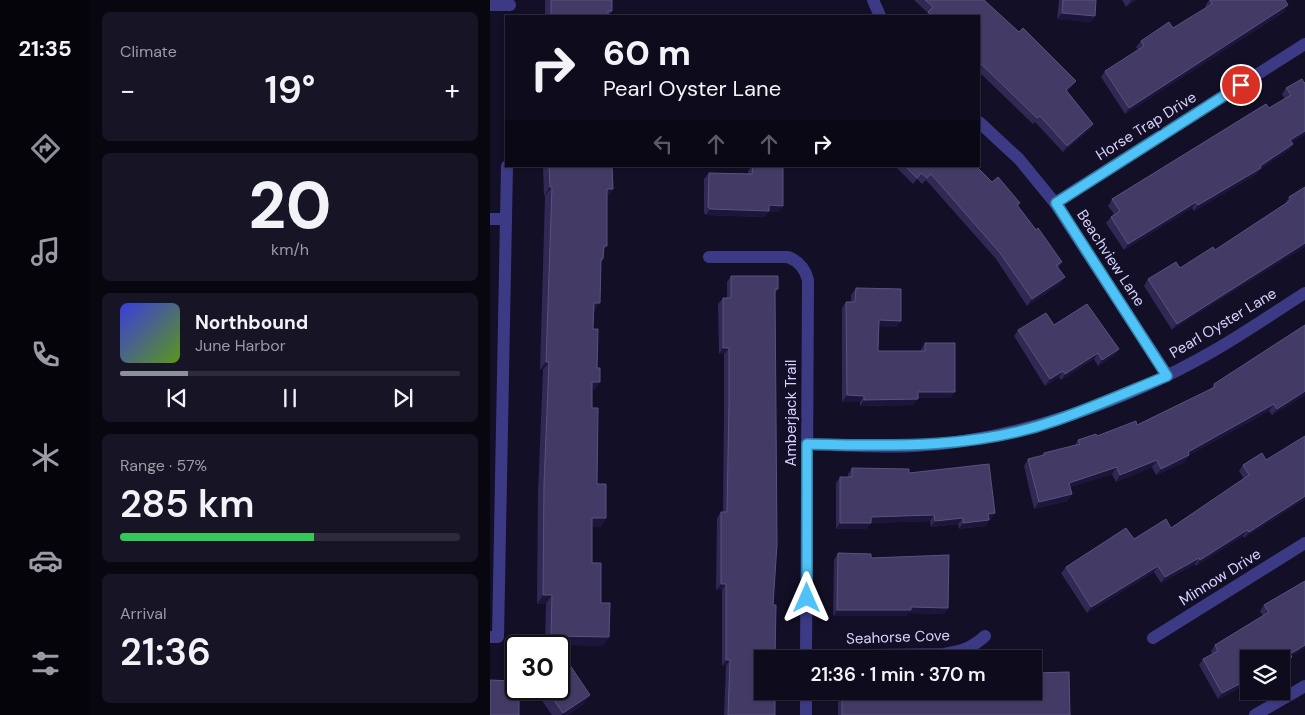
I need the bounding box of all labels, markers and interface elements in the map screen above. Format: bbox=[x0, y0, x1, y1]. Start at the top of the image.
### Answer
text: 60 m bbox=[603, 30, 691, 76]
text: 21:35 bbox=[18, 34, 72, 63]
icon: right bbox=[520, 35, 585, 100]
text: Climate bbox=[120, 41, 177, 62]
pin bbox=[1220, 64, 1262, 106]
text: 19° bbox=[265, 65, 315, 115]
icon: arrive bbox=[1227, 71, 1255, 99]
text: − bbox=[120, 72, 135, 109]
text: + bbox=[445, 72, 460, 109]
text: Pearl Oyster Lane bbox=[603, 74, 781, 103]
street label: Horse Trap Drive bbox=[1092, 87, 1200, 165]
icon: left bbox=[649, 130, 677, 158]
icon: ahead bbox=[702, 130, 730, 158]
icon: ahead bbox=[755, 130, 783, 158]
icon: right bbox=[808, 130, 836, 158]
icon: directions bbox=[28, 131, 63, 166]
text: 20 bbox=[249, 164, 332, 248]
street label: Beachview Lane bbox=[1072, 206, 1150, 310]
icon: music bbox=[28, 234, 63, 269]
text: km/h bbox=[271, 239, 309, 260]
street label: Pearl Oyster Lane bbox=[1166, 283, 1280, 363]
text: Northbound bbox=[195, 310, 308, 335]
text: June Harbor bbox=[195, 335, 286, 356]
icon: phone bbox=[28, 337, 63, 372]
street label: Amberjack Trail bbox=[781, 360, 801, 466]
icon: previous bbox=[163, 384, 191, 412]
icon: pause bbox=[276, 384, 304, 412]
icon: next bbox=[389, 384, 417, 412]
icon: climate bbox=[28, 440, 63, 475]
text: Range · 57% bbox=[120, 455, 207, 476]
text: 285 km bbox=[120, 479, 254, 529]
icon: car bbox=[28, 543, 63, 578]
street label: Minnow Drive bbox=[1175, 544, 1265, 610]
position arrow bbox=[780, 571, 832, 623]
text: Arrival bbox=[120, 603, 167, 624]
street label: Seahorse Cove bbox=[846, 625, 950, 649]
text: 21:36 bbox=[120, 627, 211, 677]
speed limit sign: 30 bbox=[505, 635, 570, 700]
icon: filters bbox=[28, 646, 63, 681]
map controls bbox=[1240, 650, 1290, 700]
button: layers bbox=[1240, 650, 1290, 700]
text: 21:36 · 1 min · 370 m bbox=[810, 662, 986, 687]

